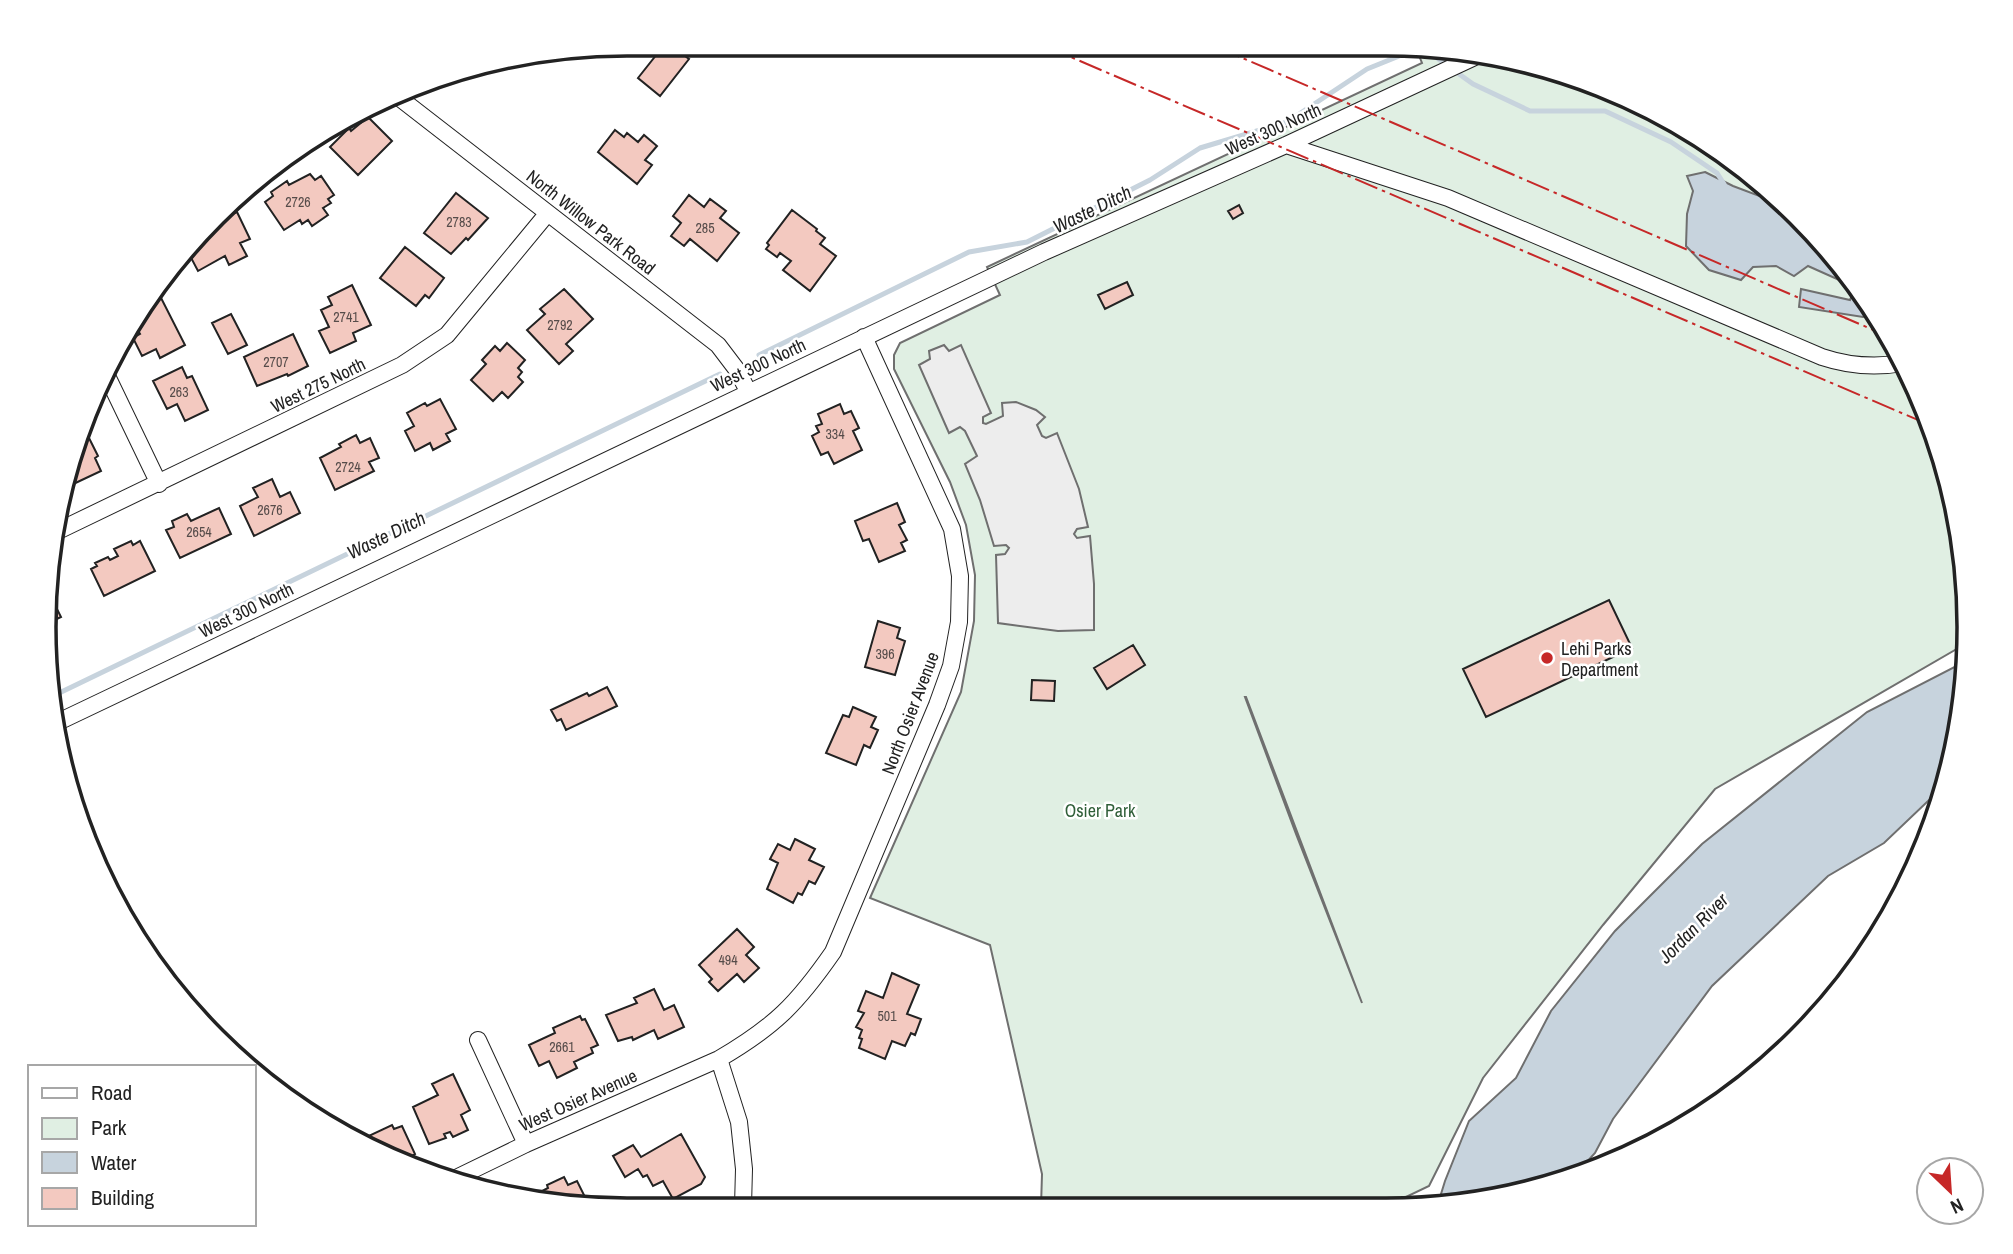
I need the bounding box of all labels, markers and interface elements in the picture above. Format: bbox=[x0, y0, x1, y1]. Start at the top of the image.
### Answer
street label: West 300 North bbox=[1221, 97, 1325, 161]
street label: North Willow Park Road bbox=[521, 164, 661, 280]
water label: Waste Ditch bbox=[1048, 179, 1136, 239]
house number: 2726 bbox=[285, 193, 311, 211]
house number: 2783 bbox=[446, 213, 472, 231]
house number: 285 bbox=[695, 219, 715, 237]
house number: 2741 bbox=[333, 308, 359, 326]
house number: 2792 bbox=[547, 316, 573, 334]
street label: West 300 North bbox=[706, 332, 810, 398]
street label: West 275 North bbox=[267, 351, 369, 419]
house number: 2707 bbox=[263, 353, 289, 371]
house number: 263 bbox=[169, 383, 189, 401]
house number: 334 bbox=[825, 425, 845, 443]
house number: 2724 bbox=[335, 458, 361, 476]
house number: 2676 bbox=[257, 501, 283, 519]
water label: Waste Ditch bbox=[342, 505, 430, 565]
house number: 2654 bbox=[186, 523, 212, 541]
street label: West 300 North bbox=[195, 576, 297, 644]
place label: Lehi Parks Department bbox=[1561, 636, 1638, 682]
house number: 396 bbox=[875, 645, 895, 663]
street label: North Osier Avenue bbox=[875, 648, 945, 778]
marker: Lehi Parks Department bbox=[1539, 650, 1555, 666]
park label: Osier Park bbox=[1065, 798, 1136, 823]
water label: Jordan River bbox=[1652, 887, 1734, 969]
house number: 494 bbox=[718, 951, 738, 969]
house number: 501 bbox=[877, 1007, 897, 1025]
house number: 2661 bbox=[549, 1038, 575, 1056]
street label: West Osier Avenue bbox=[515, 1063, 641, 1137]
legend bbox=[28, 1065, 256, 1226]
text: Road bbox=[91, 1078, 132, 1107]
text: Park bbox=[91, 1113, 127, 1142]
text: Water bbox=[91, 1148, 137, 1177]
north arrow bbox=[1915, 1156, 1985, 1226]
text: Building bbox=[91, 1183, 155, 1212]
text: N bbox=[1947, 1192, 1968, 1221]

